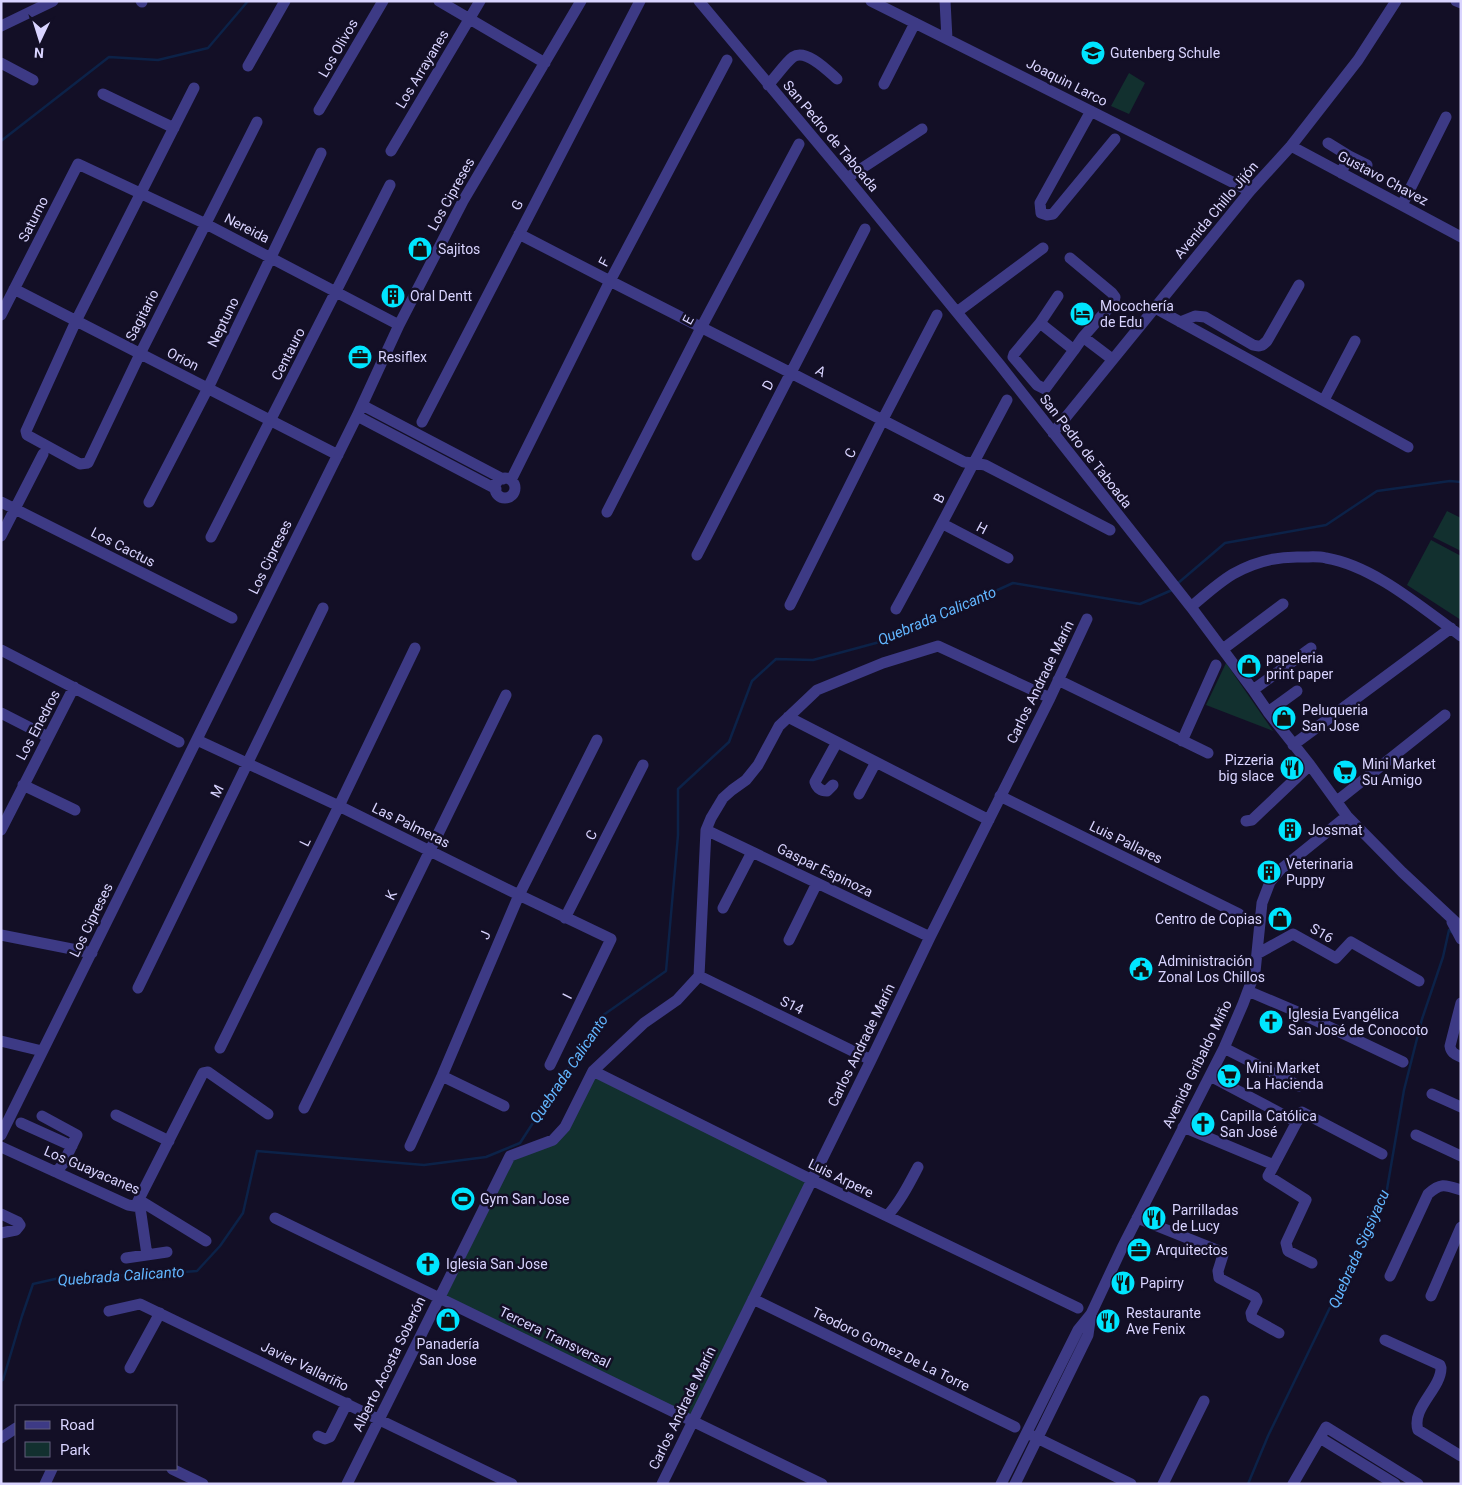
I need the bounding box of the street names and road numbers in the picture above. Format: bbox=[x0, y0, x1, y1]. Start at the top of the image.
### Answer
street label: Los Olivos bbox=[315, 16, 361, 80]
street label: Los Arrayanes bbox=[392, 27, 452, 111]
street label: Joaquìn Larco bbox=[1024, 55, 1110, 109]
street label: San Pedro de Taboada bbox=[780, 77, 882, 195]
street label: Gustavo Chavez bbox=[1335, 147, 1431, 209]
street label: Los Cipreses bbox=[424, 155, 478, 233]
street label: Avenida Chillo Jijón bbox=[1171, 158, 1261, 262]
street label: Saturno bbox=[15, 194, 51, 244]
street label: G bbox=[508, 197, 526, 213]
street label: Nereida bbox=[222, 210, 272, 246]
street label: F bbox=[595, 255, 613, 269]
street label: Sagitario bbox=[122, 287, 162, 343]
street label: Neptuno bbox=[204, 295, 242, 349]
street label: E bbox=[679, 313, 697, 327]
street label: Centauro bbox=[268, 325, 308, 383]
street label: Orion bbox=[164, 344, 202, 374]
street label: A bbox=[813, 362, 829, 380]
street label: D bbox=[759, 377, 777, 393]
street label: San Pedro de Taboada bbox=[1037, 391, 1135, 511]
street label: C bbox=[841, 445, 859, 461]
street label: B bbox=[930, 490, 948, 506]
street label: Los Cipreses bbox=[245, 517, 295, 597]
street label: H bbox=[974, 519, 990, 537]
street label: Los Cactus bbox=[88, 524, 158, 570]
street label: Carlos Andrade Marín bbox=[1003, 618, 1077, 746]
street label: Los Enedros bbox=[13, 687, 63, 763]
street label: M bbox=[207, 782, 227, 800]
street label: Las Palmeras bbox=[369, 799, 453, 851]
street label: Luis Pallares bbox=[1087, 817, 1165, 867]
street label: C bbox=[582, 827, 600, 843]
street label: L bbox=[296, 835, 314, 849]
street label: Gaspar Espinoza bbox=[774, 840, 876, 900]
street label: Los Cipreses bbox=[66, 880, 116, 960]
street label: K bbox=[382, 887, 400, 902]
street label: S16 bbox=[1308, 920, 1337, 946]
street label: J bbox=[476, 928, 494, 942]
street label: Carlos Andrade Marín bbox=[824, 981, 898, 1109]
street label: I bbox=[559, 991, 575, 1001]
street label: S14 bbox=[778, 993, 806, 1018]
street label: Avenida Gribaldo Miño bbox=[1159, 997, 1235, 1131]
street label: Los Guayacanes bbox=[42, 1143, 142, 1197]
street label: Luis Arpere bbox=[806, 1155, 876, 1201]
street label: Alberto Acosta Soberón bbox=[349, 1294, 429, 1434]
street label: Tercera Transversal bbox=[497, 1303, 613, 1371]
street label: Teodoro Gomez De La Torre bbox=[809, 1304, 973, 1394]
street label: Javier Vallariño bbox=[259, 1338, 351, 1394]
street label: Carlos Andrade Marín bbox=[645, 1344, 719, 1472]

